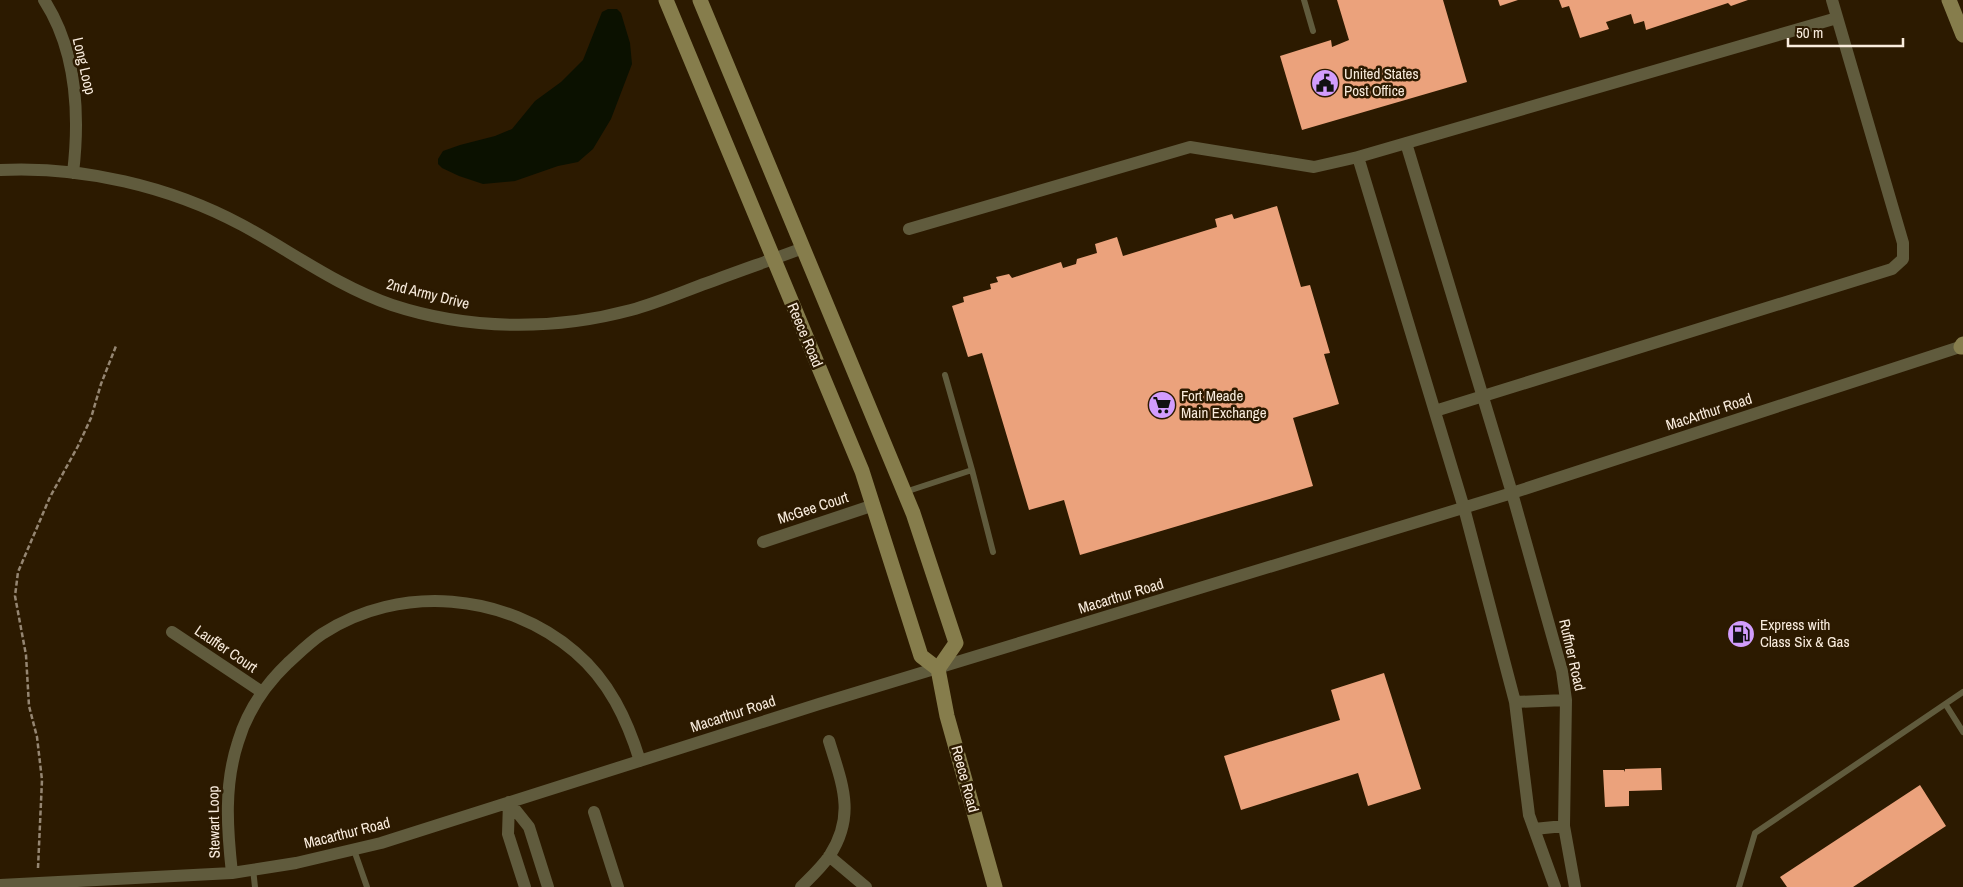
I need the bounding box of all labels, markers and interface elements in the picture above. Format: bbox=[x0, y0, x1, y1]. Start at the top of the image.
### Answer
scale bar bbox=[1788, 15, 1903, 47]
text: 50 m bbox=[1796, 22, 1823, 43]
street label: Long Loop bbox=[68, 35, 101, 97]
place label: United States Post Office bbox=[1344, 63, 1419, 101]
public building icon: United States Post Office bbox=[1310, 68, 1340, 98]
street label: 2nd Army Drive bbox=[384, 273, 472, 314]
street label: Reece Road bbox=[782, 299, 828, 370]
place label: Fort Meade Main Exchange bbox=[1181, 385, 1267, 423]
street label: MacArthur Road bbox=[1663, 388, 1755, 435]
supermarket icon: Fort Meade Main Exchange bbox=[1147, 390, 1177, 420]
street label: McGee Court bbox=[775, 486, 851, 529]
street label: Macarthur Road bbox=[1076, 573, 1166, 618]
place label: Express with Class Six & Gas bbox=[1760, 614, 1850, 652]
street label: Ruffner Road bbox=[1554, 617, 1591, 693]
fuel station icon: Express with Class Six & Gas bbox=[1726, 619, 1756, 649]
street label: Lauffer Court bbox=[191, 620, 262, 678]
street label: Macarthur Road bbox=[688, 690, 778, 737]
street label: Reece Road bbox=[946, 743, 984, 815]
street label: Stewart Loop bbox=[202, 785, 225, 858]
street label: Macarthur Road bbox=[302, 812, 392, 853]

